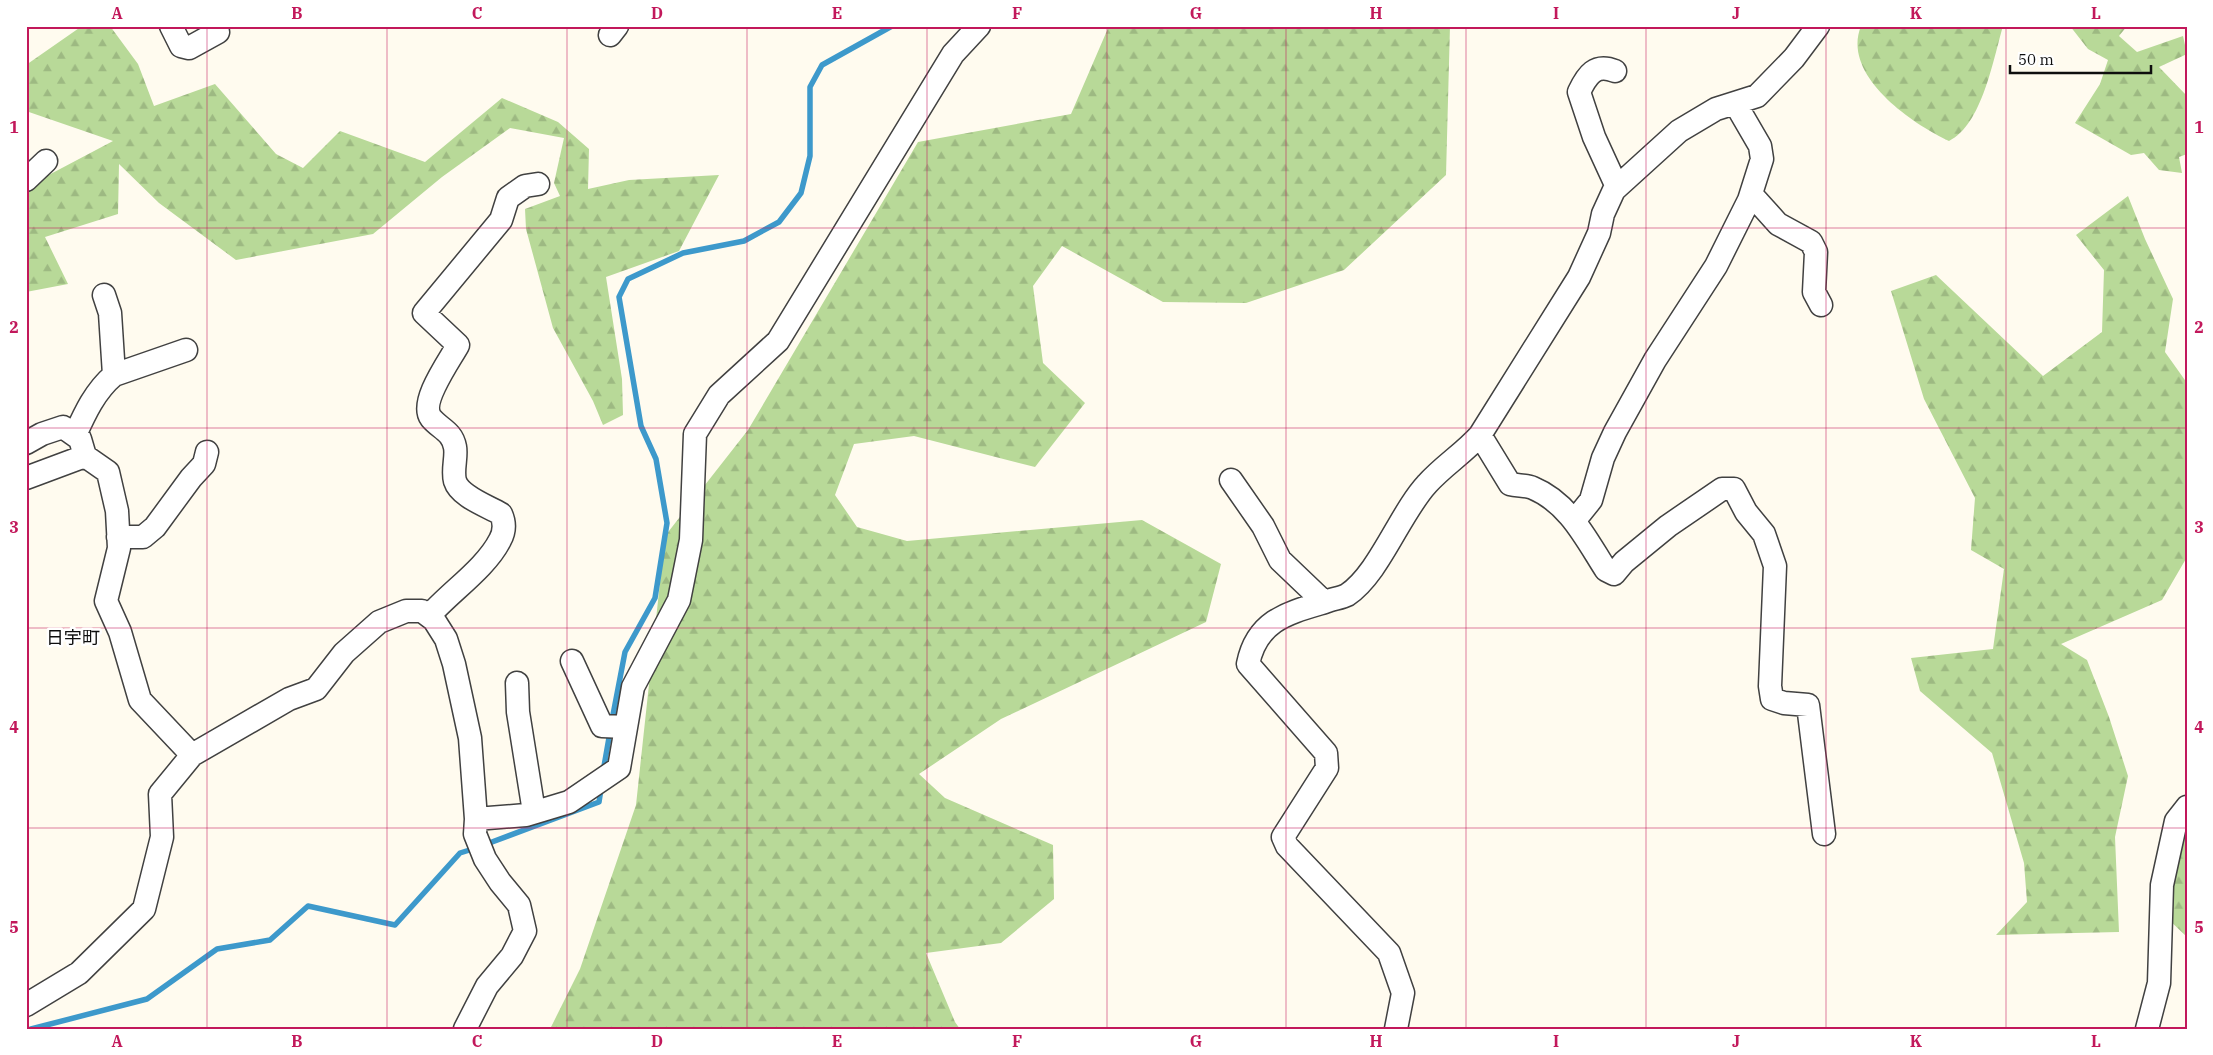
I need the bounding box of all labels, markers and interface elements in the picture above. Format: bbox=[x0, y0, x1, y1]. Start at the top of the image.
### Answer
text: A bbox=[111, 3, 123, 23]
text: B bbox=[291, 3, 303, 23]
text: C bbox=[472, 3, 482, 23]
text: D bbox=[651, 3, 663, 23]
text: E bbox=[832, 3, 842, 23]
text: F bbox=[1012, 3, 1022, 23]
text: G bbox=[1190, 3, 1202, 23]
text: H bbox=[1370, 3, 1383, 23]
text: I bbox=[1553, 3, 1559, 23]
text: J bbox=[1732, 3, 1740, 23]
text: K bbox=[1910, 3, 1923, 23]
text: L bbox=[2091, 3, 2101, 23]
scale bar bbox=[2010, 42, 2152, 74]
text: 50 m bbox=[2018, 50, 2054, 69]
text: 1 bbox=[9, 117, 19, 137]
text: 1 bbox=[2194, 117, 2204, 137]
text: 2 bbox=[9, 317, 19, 337]
text: 2 bbox=[2194, 317, 2204, 337]
text: 3 bbox=[9, 517, 19, 537]
text: 3 bbox=[2194, 517, 2204, 537]
district label: 日宇町 bbox=[46, 626, 100, 649]
text: 4 bbox=[9, 717, 19, 737]
text: 4 bbox=[2194, 717, 2204, 737]
text: 5 bbox=[9, 917, 19, 937]
text: 5 bbox=[2194, 917, 2204, 937]
text: A bbox=[111, 1031, 123, 1051]
text: B bbox=[291, 1031, 303, 1051]
text: C bbox=[472, 1031, 482, 1051]
text: D bbox=[651, 1031, 663, 1051]
text: E bbox=[832, 1031, 842, 1051]
text: F bbox=[1012, 1031, 1022, 1051]
text: G bbox=[1190, 1031, 1202, 1051]
text: H bbox=[1370, 1031, 1383, 1051]
text: I bbox=[1553, 1031, 1559, 1051]
text: J bbox=[1732, 1031, 1740, 1051]
text: K bbox=[1910, 1031, 1923, 1051]
text: L bbox=[2091, 1031, 2101, 1051]

